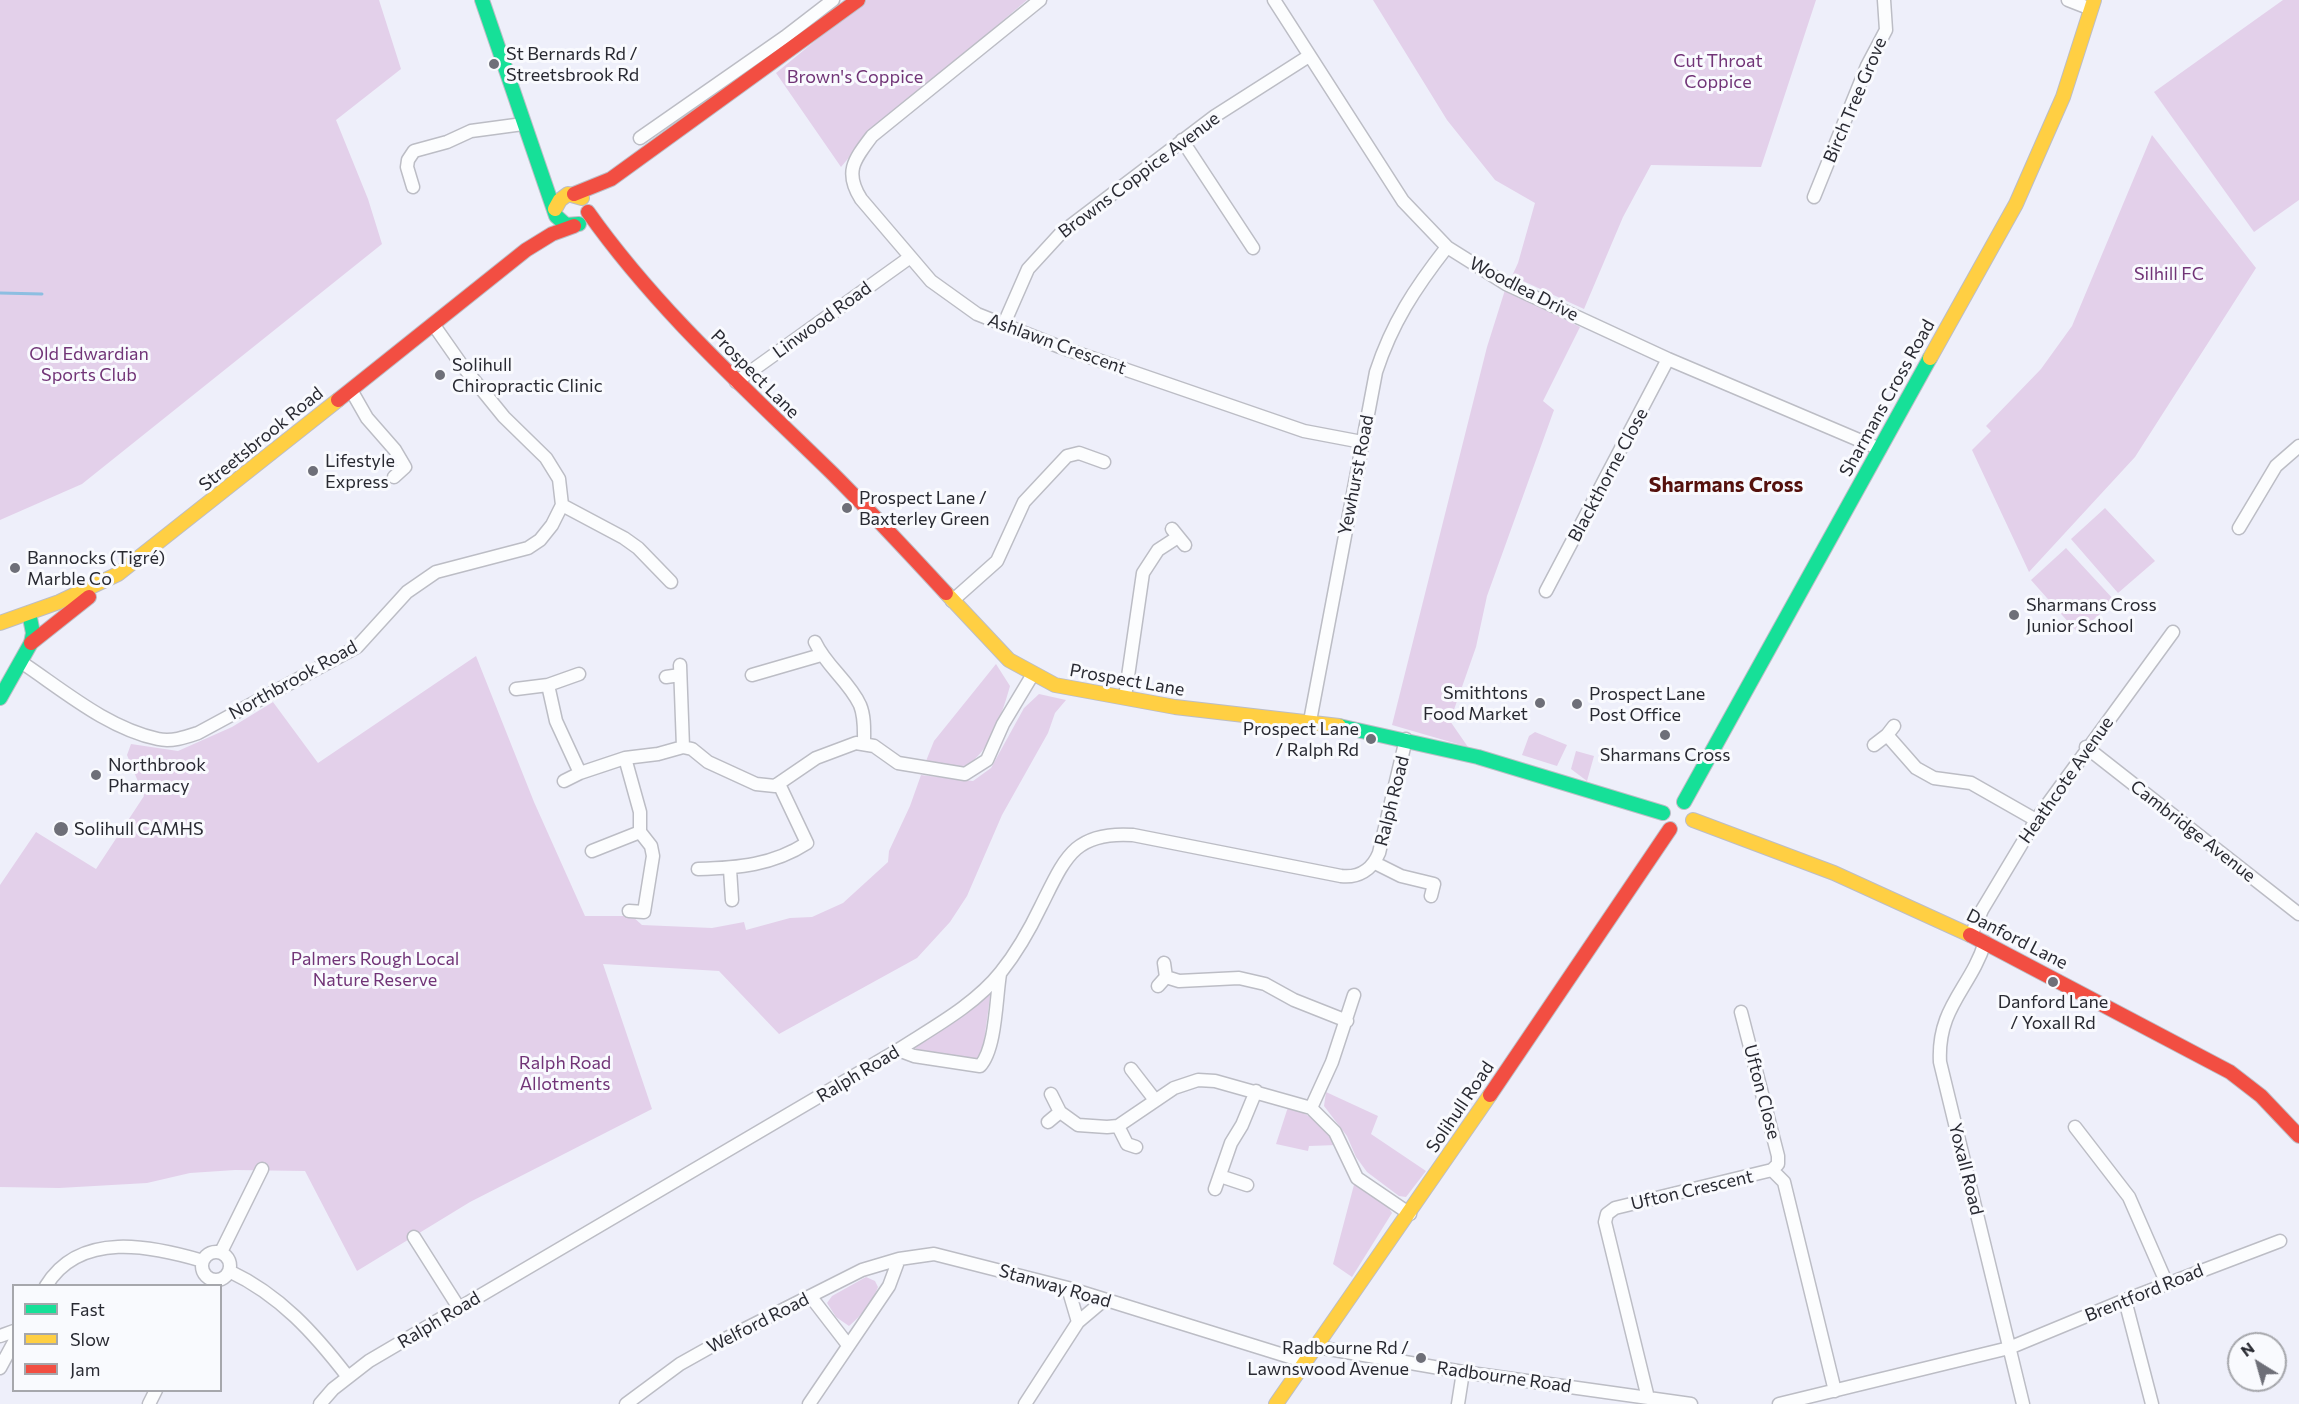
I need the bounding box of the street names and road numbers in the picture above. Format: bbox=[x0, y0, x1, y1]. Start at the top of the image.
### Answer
street label: Birch Tree Grove bbox=[1819, 34, 1891, 166]
street label: Browns Coppice Avenue bbox=[1054, 107, 1224, 243]
street label: Woodlea Drive bbox=[1466, 252, 1582, 326]
street label: Linwood Road bbox=[769, 277, 875, 363]
street label: Ashlawn Crescent bbox=[985, 309, 1129, 379]
street label: Sharmans Cross Road bbox=[1835, 316, 1939, 480]
street label: Prospect Lane bbox=[706, 325, 804, 423]
street label: Streetsbrook Road bbox=[195, 382, 327, 496]
street label: Blackthorne Close bbox=[1564, 404, 1652, 546]
street label: Yewhurst Road bbox=[1334, 413, 1378, 537]
street label: Northbrook Road bbox=[225, 636, 361, 724]
street label: Prospect Lane bbox=[1068, 659, 1186, 701]
street label: Heathcote Avenue bbox=[2014, 712, 2118, 848]
street label: Ralph Road bbox=[1370, 754, 1414, 848]
street label: Cambridge Avenue bbox=[2126, 775, 2260, 887]
street label: Danford Lane bbox=[1963, 904, 2071, 974]
street label: Ralph Road bbox=[813, 1041, 903, 1107]
street label: Ufton Close bbox=[1739, 1042, 1785, 1142]
street label: Solihull Road bbox=[1422, 1057, 1498, 1157]
street label: Yoxall Road bbox=[1944, 1121, 1988, 1217]
street label: Ufton Crescent bbox=[1629, 1165, 1755, 1215]
street label: Brentford Road bbox=[2082, 1259, 2206, 1327]
street label: Stanway Road bbox=[997, 1260, 1113, 1312]
street label: Ralph Road bbox=[394, 1287, 484, 1353]
street label: Welford Road bbox=[703, 1288, 813, 1358]
street label: Radbourne Road bbox=[1435, 1357, 1573, 1397]

